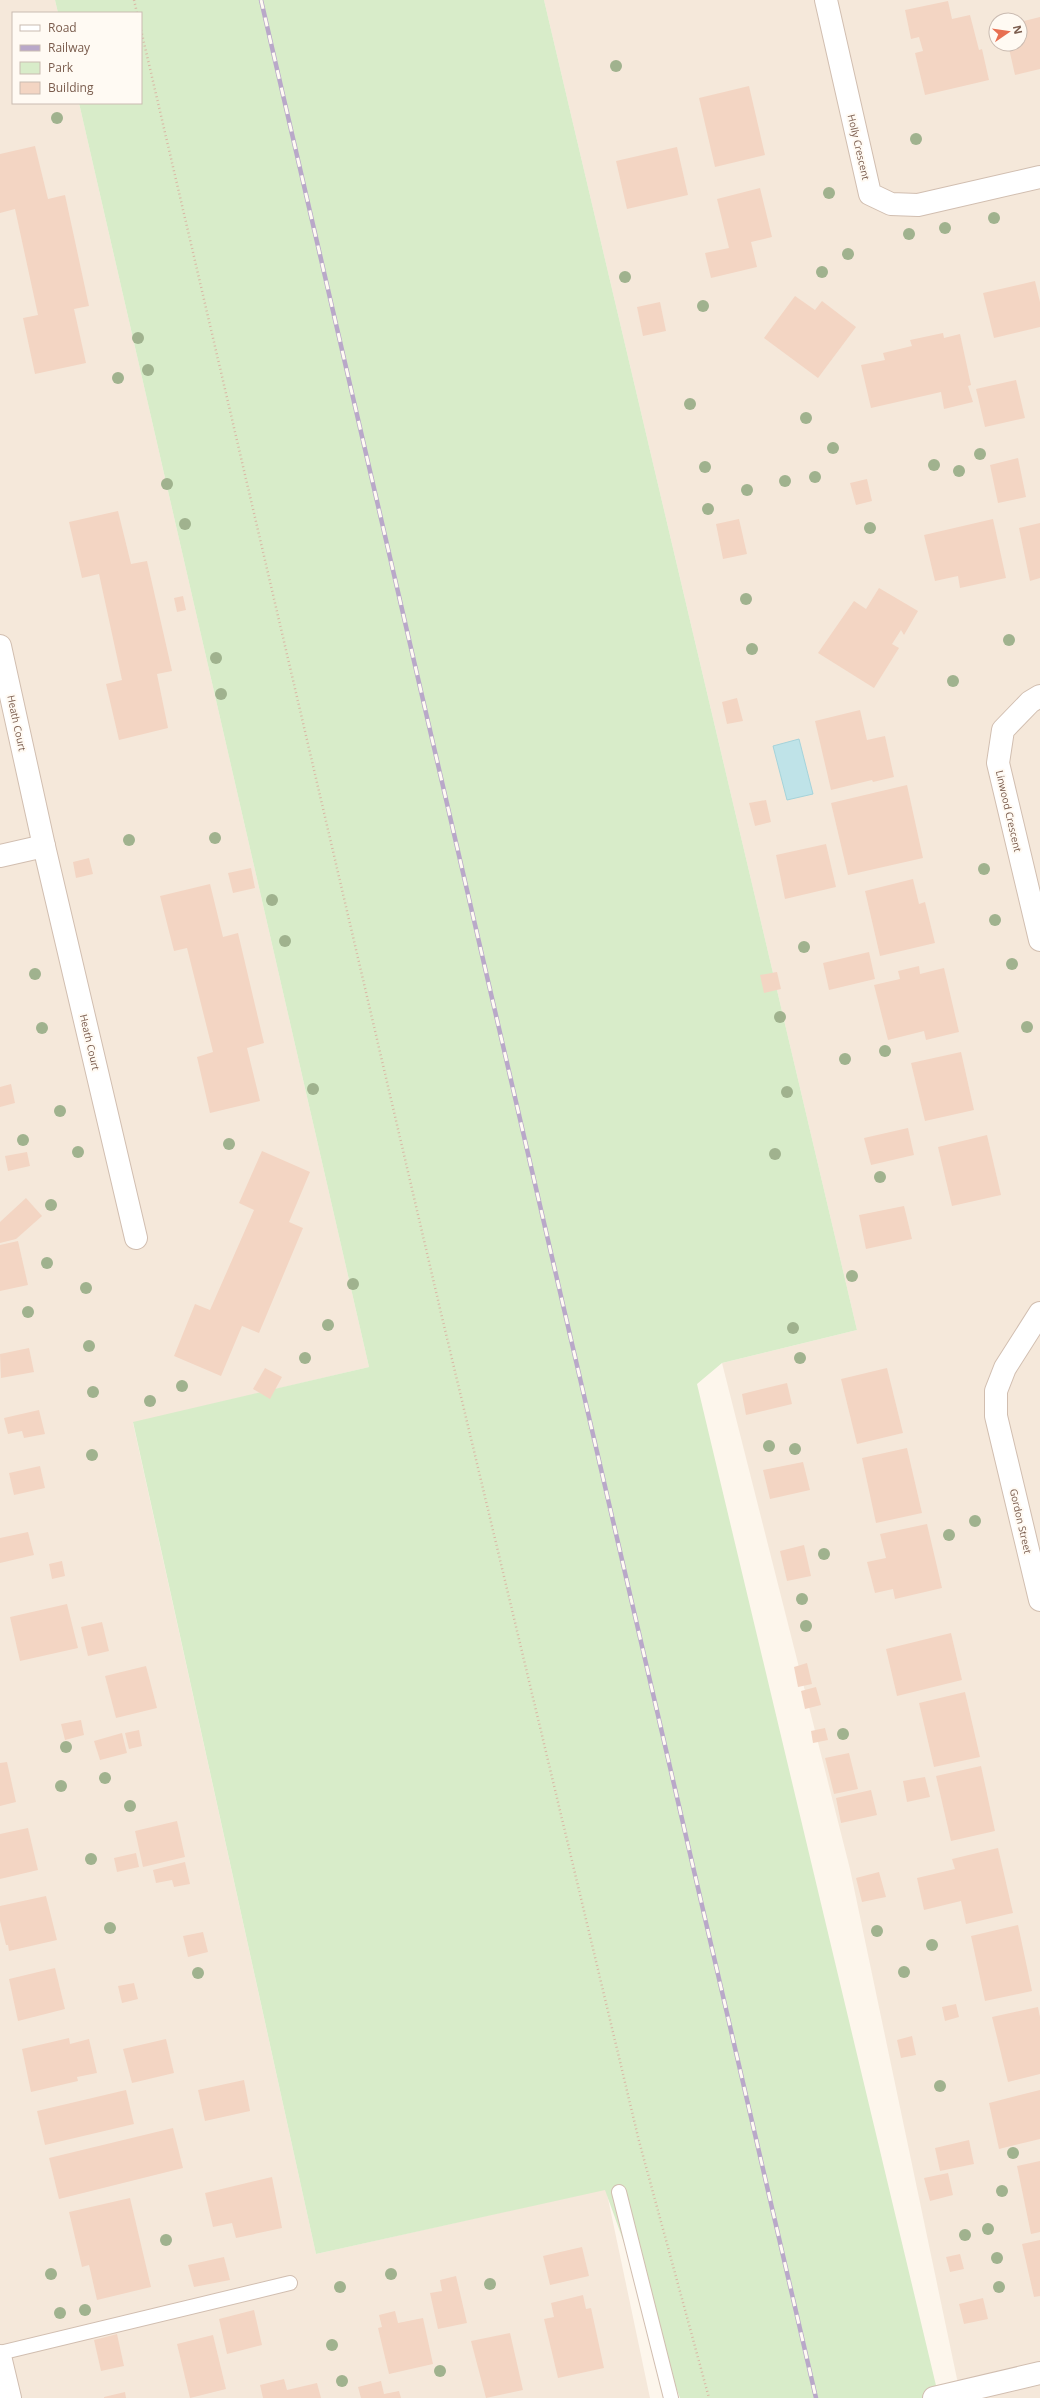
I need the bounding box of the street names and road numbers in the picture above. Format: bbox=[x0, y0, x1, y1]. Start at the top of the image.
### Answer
street label: Holly Crescent bbox=[845, 113, 873, 182]
street label: Heath Court bbox=[4, 694, 30, 753]
street label: Linwood Crescent bbox=[993, 769, 1025, 854]
street label: Heath Court bbox=[77, 1013, 103, 1072]
street label: Gordon Street bbox=[1007, 1487, 1035, 1555]

